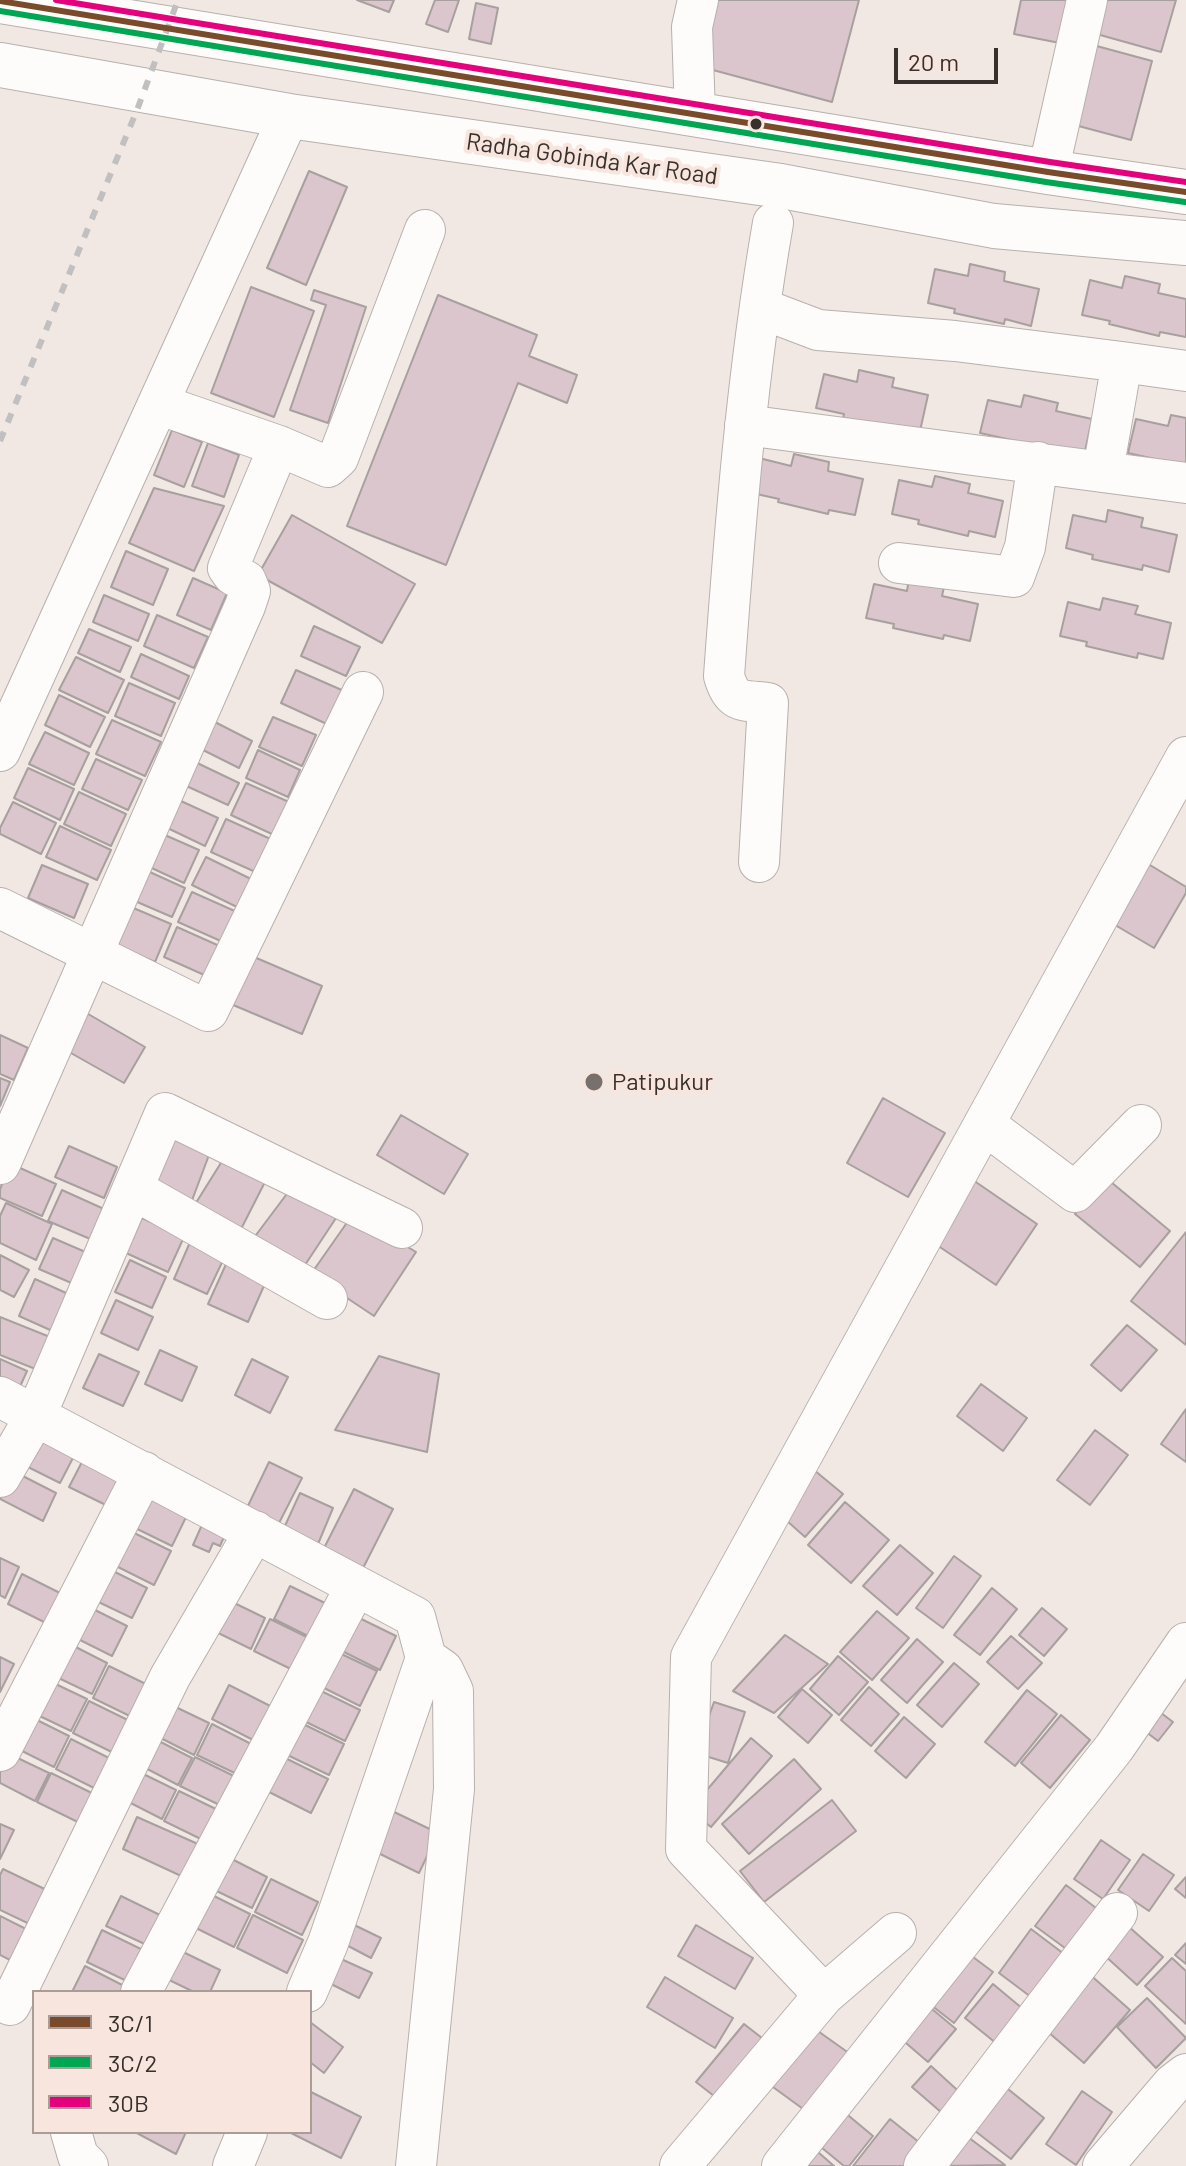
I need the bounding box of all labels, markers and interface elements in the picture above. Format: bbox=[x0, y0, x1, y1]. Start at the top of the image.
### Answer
scale bar bbox=[898, 32, 1002, 82]
text: 20 m bbox=[908, 47, 959, 76]
unlabelled marker bbox=[748, 116, 764, 132]
street label: Radha Gobinda Kar Road bbox=[464, 127, 720, 191]
place label: Patipukur bbox=[612, 1068, 713, 1096]
marker: Patipukur bbox=[583, 1071, 605, 1093]
legend bbox=[32, 1990, 312, 2134]
text: 3C/1 bbox=[108, 2008, 153, 2037]
text: 3C/2 bbox=[108, 2048, 157, 2077]
text: 30B bbox=[108, 2088, 149, 2117]

